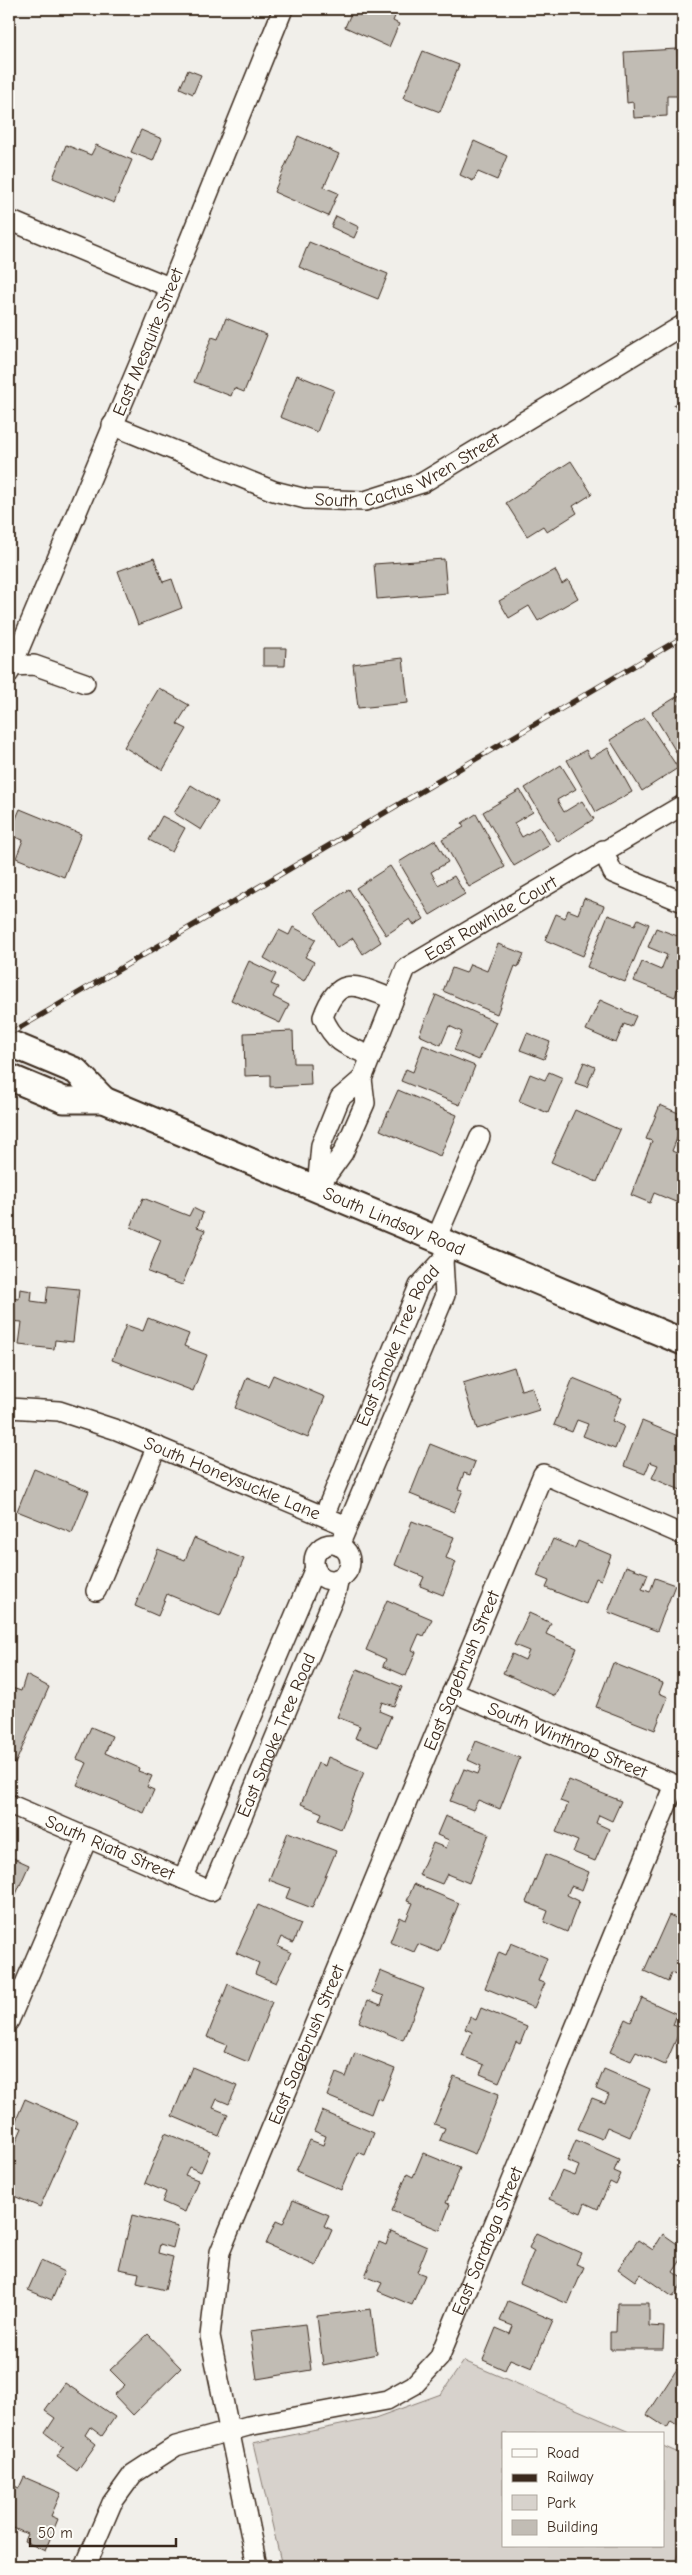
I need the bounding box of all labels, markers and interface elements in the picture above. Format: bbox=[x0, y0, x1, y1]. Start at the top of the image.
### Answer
street label: East Mesquite Street bbox=[108, 264, 188, 419]
street label: South Cactus Wren Street bbox=[314, 428, 504, 512]
street label: East Rawhide Court bbox=[421, 871, 562, 966]
street label: South Lindsay Road bbox=[320, 1183, 468, 1261]
street label: East Smoke Tree Road bbox=[352, 1261, 444, 1430]
street label: South Honeysuckle Lane bbox=[141, 1432, 323, 1525]
street label: East Sagebrush Street bbox=[419, 1587, 505, 1754]
street label: East Smoke Tree Road bbox=[233, 1650, 320, 1820]
street label: South Winthrop Street bbox=[484, 1698, 651, 1783]
street label: South Riata Street bbox=[42, 1811, 178, 1885]
street label: East Sagebrush Street bbox=[264, 1961, 349, 2128]
street label: East Saratoga Street bbox=[448, 2163, 528, 2318]
legend bbox=[502, 2432, 664, 2548]
text: Road bbox=[547, 2444, 579, 2462]
text: Railway bbox=[547, 2468, 594, 2486]
text: Park bbox=[547, 2494, 576, 2512]
scale bar bbox=[30, 2515, 176, 2547]
text: Building bbox=[547, 2518, 598, 2536]
text: 50 m bbox=[38, 2524, 73, 2542]

